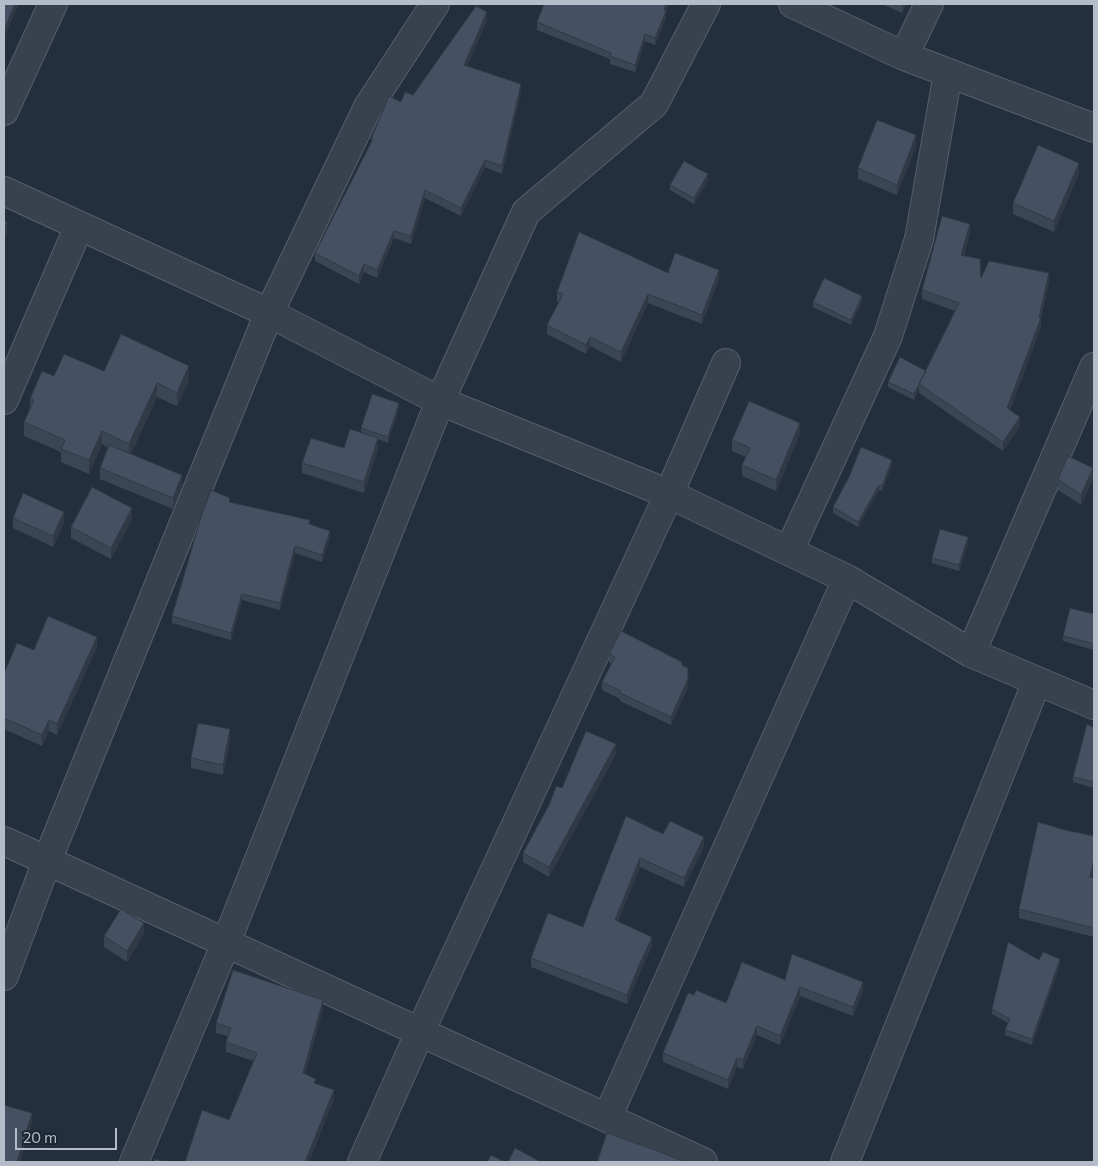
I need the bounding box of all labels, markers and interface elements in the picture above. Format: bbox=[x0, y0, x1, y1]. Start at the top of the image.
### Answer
scale bar bbox=[18, 1118, 120, 1150]
text: 20 m bbox=[23, 1128, 57, 1146]

